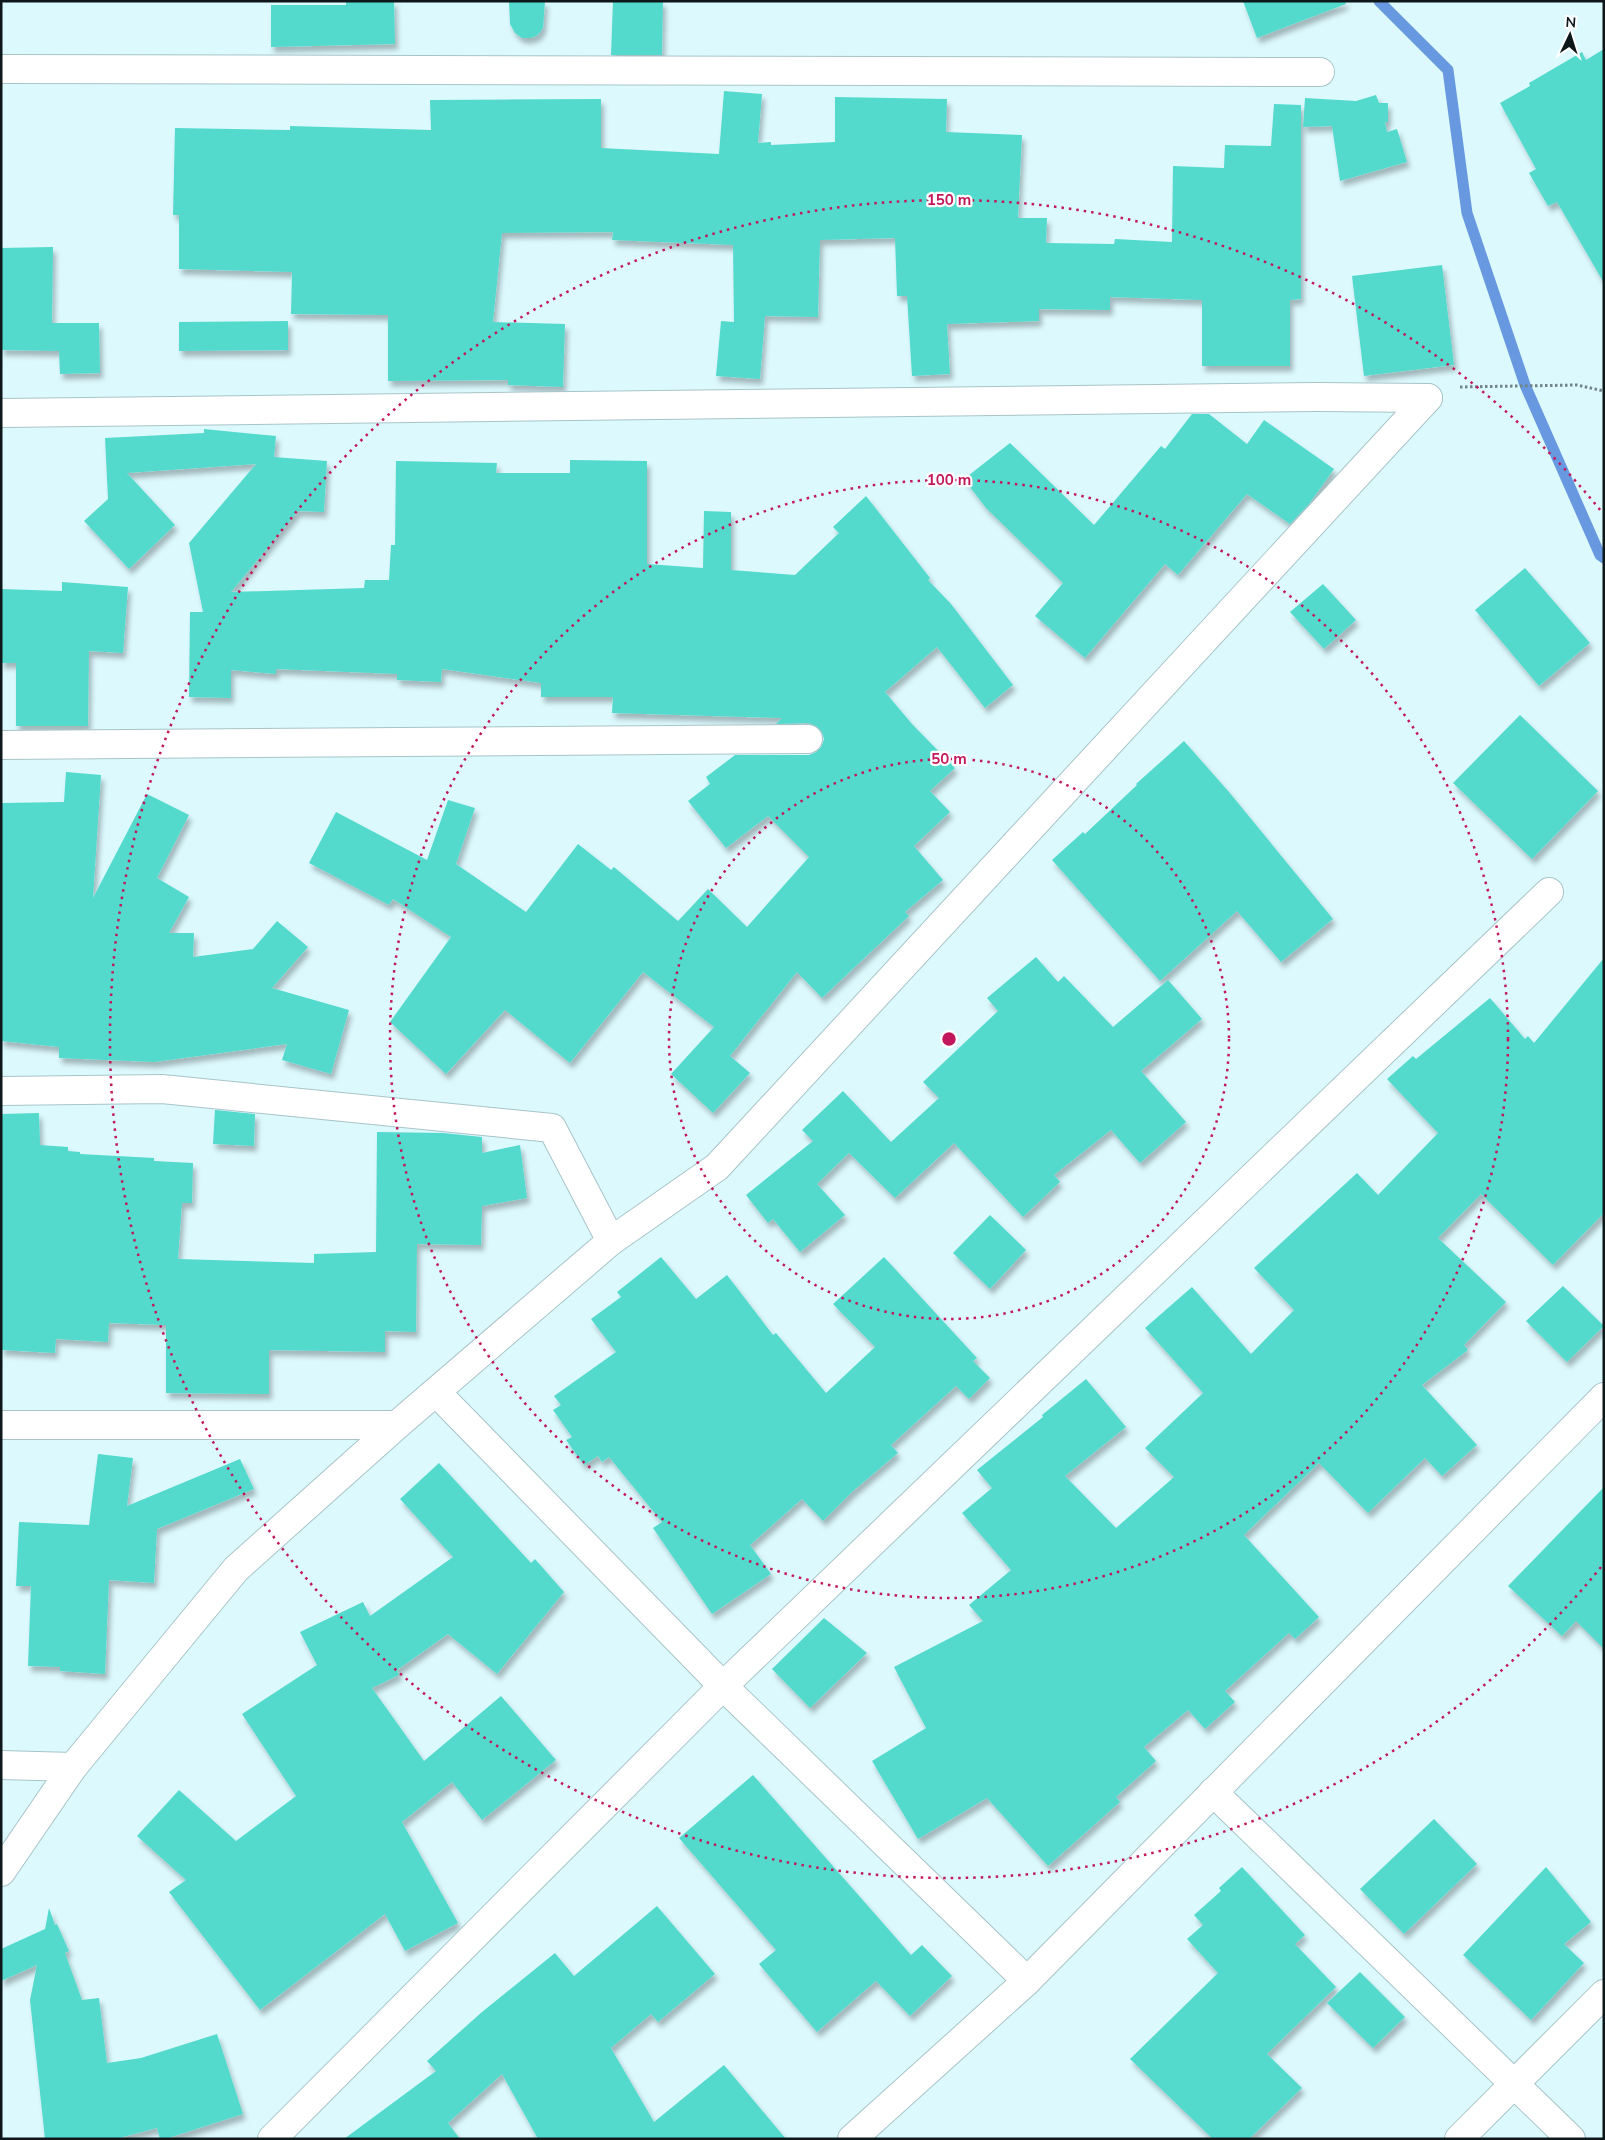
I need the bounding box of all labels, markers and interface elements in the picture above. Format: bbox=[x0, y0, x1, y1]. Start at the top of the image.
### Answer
north arrow bbox=[1545, 10, 1595, 60]
text: N bbox=[1565, 13, 1577, 31]
text: 150 m bbox=[927, 190, 971, 209]
text: 100 m bbox=[927, 470, 971, 489]
text: 50 m bbox=[931, 749, 967, 768]
centre of rings bbox=[940, 1030, 958, 1048]

